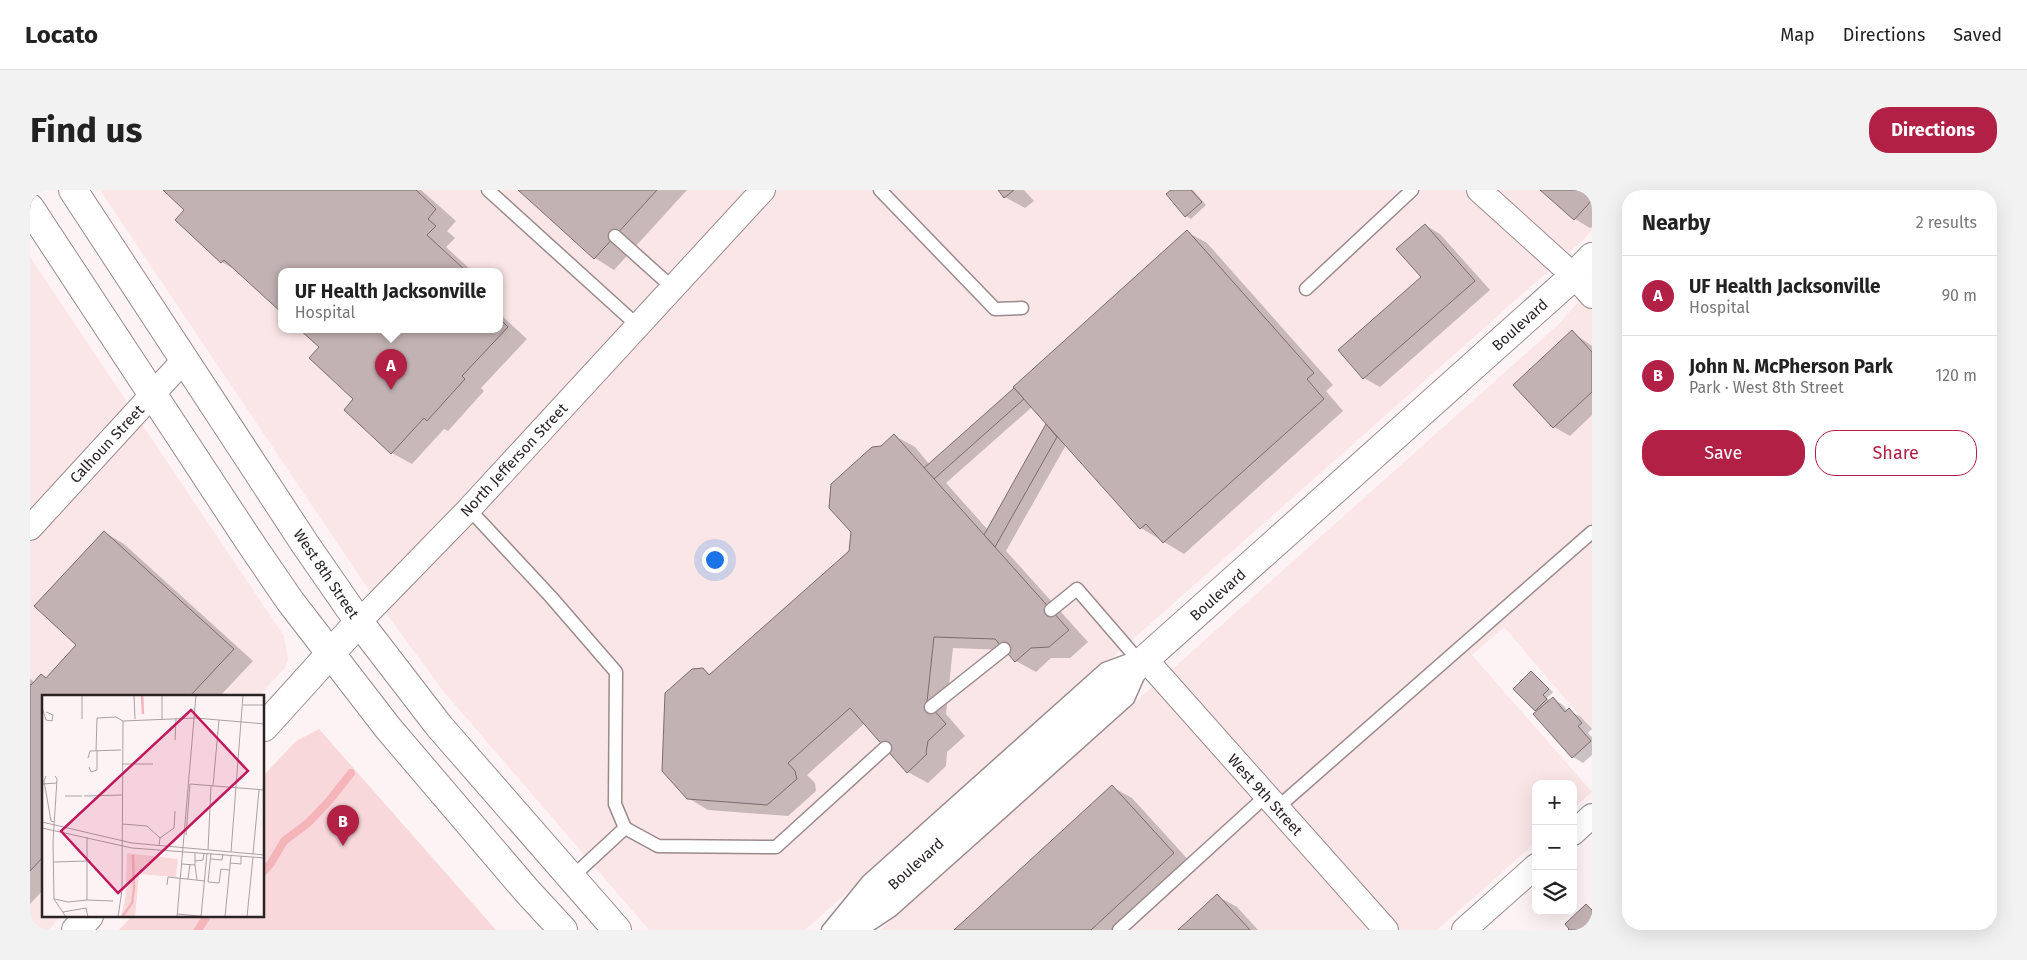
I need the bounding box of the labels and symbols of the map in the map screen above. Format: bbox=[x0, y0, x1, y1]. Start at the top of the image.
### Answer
street label: Boulevard bbox=[1488, 295, 1552, 355]
pin: A bbox=[375, 349, 407, 390]
street label: North Jefferson Street bbox=[457, 399, 572, 520]
street label: Calhoun Street bbox=[66, 401, 148, 487]
street label: West 8th Street bbox=[289, 526, 363, 623]
your location bbox=[702, 547, 728, 573]
street label: Boulevard bbox=[1186, 565, 1250, 625]
inset map bbox=[42, 695, 265, 918]
street label: West 9th Street bbox=[1224, 750, 1307, 840]
pin: B bbox=[327, 805, 359, 846]
street label: Boulevard bbox=[884, 834, 948, 894]

